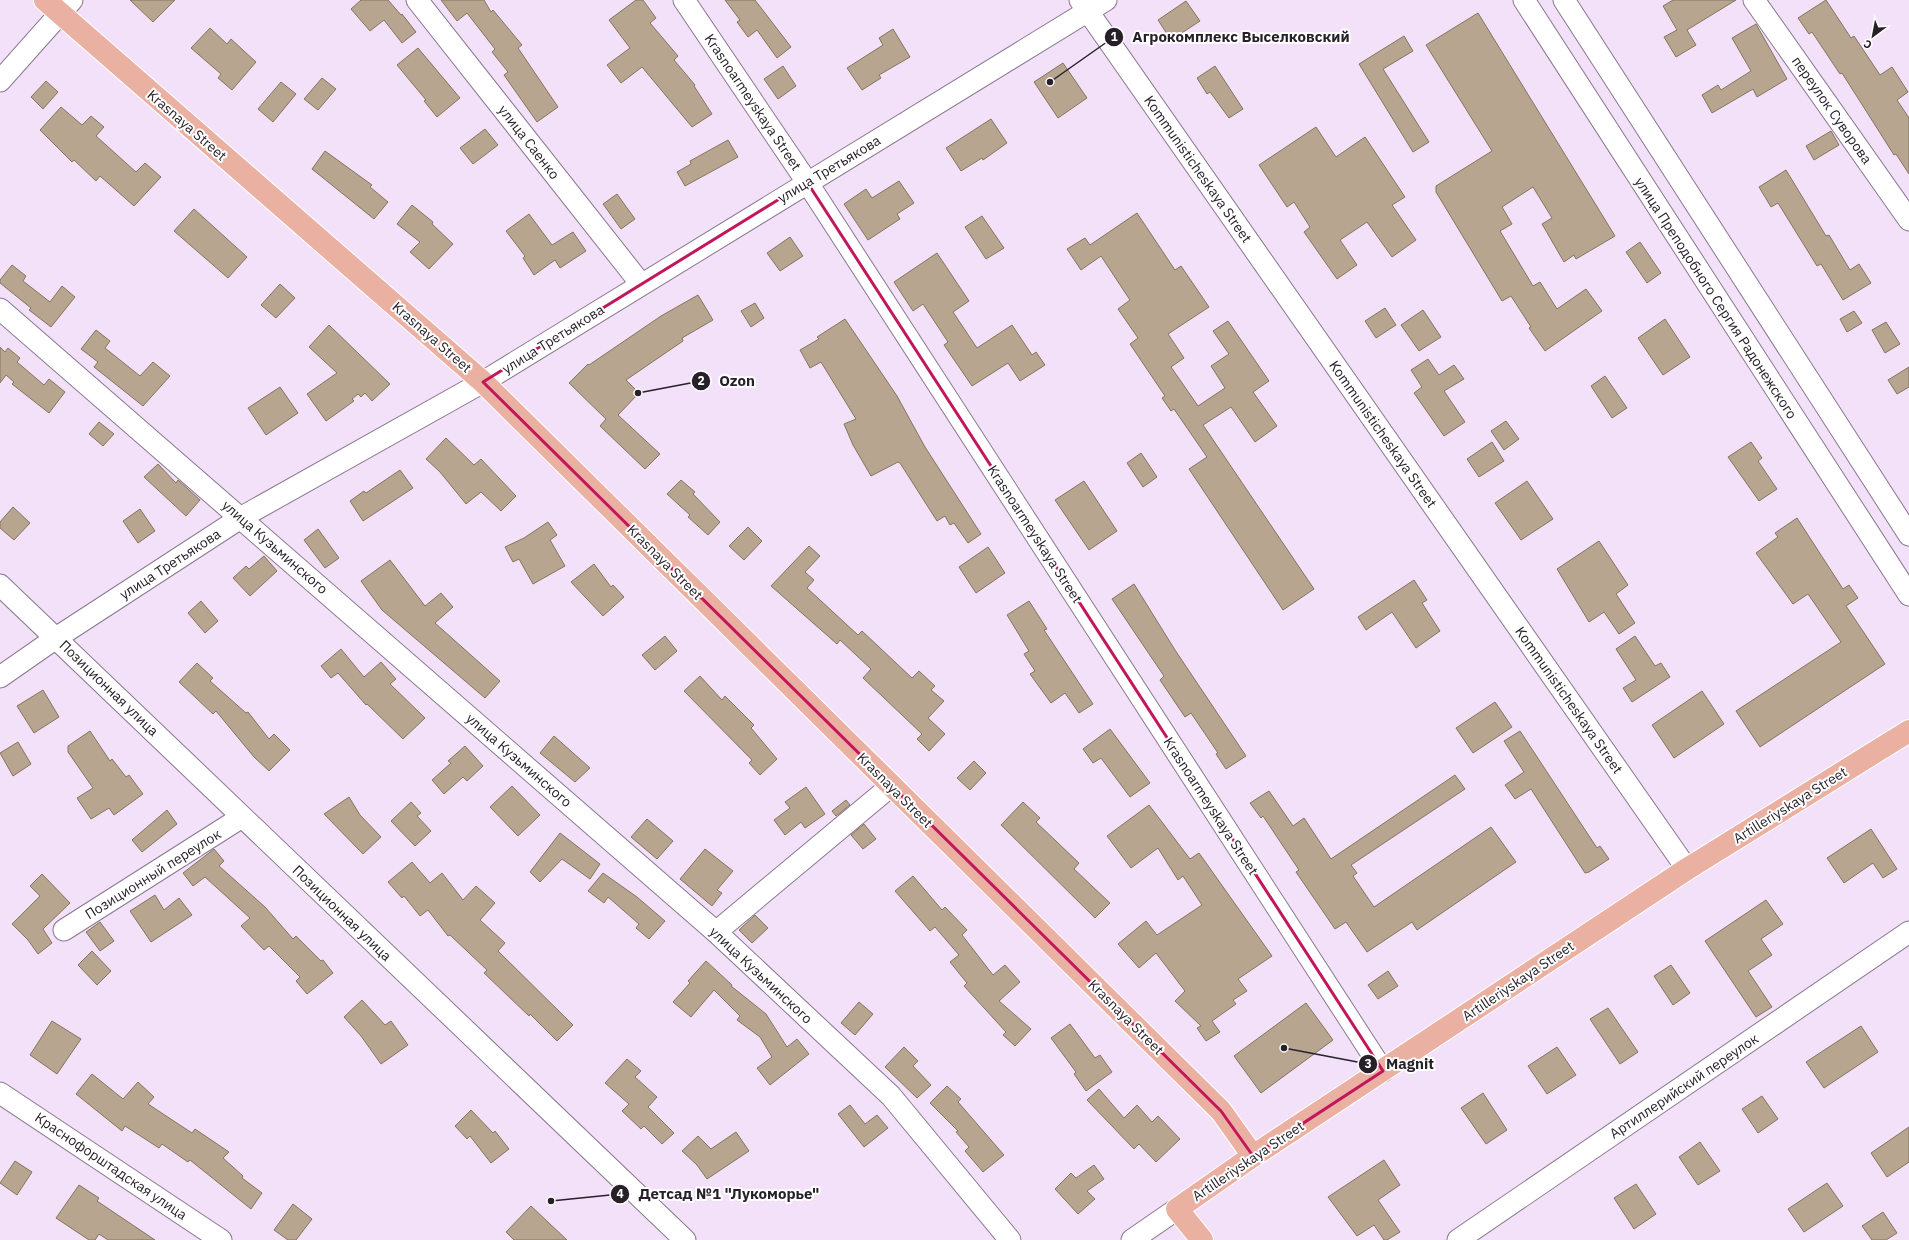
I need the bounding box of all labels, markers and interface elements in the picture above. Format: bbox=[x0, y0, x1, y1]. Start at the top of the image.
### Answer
north arrow bbox=[1853, 16, 1893, 56]
callout: Агрокомплекс Выселковский bbox=[1104, 23, 1357, 50]
text: Агрокомплекс Выселковский bbox=[1132, 27, 1350, 46]
text: 1 bbox=[1110, 29, 1118, 44]
street label: Krasnoarmeyskaya Street bbox=[701, 30, 805, 174]
text: С bbox=[1861, 37, 1874, 52]
street label: переулок Суворова bbox=[1788, 53, 1876, 168]
street label: Krasnaya Street bbox=[144, 86, 230, 164]
street label: Kommunisticheskaya Street bbox=[1140, 92, 1256, 246]
street label: улица Саенко bbox=[494, 101, 564, 183]
street label: улица Третьякова bbox=[774, 131, 884, 207]
street label: улица Преподобного Сергия Радонежского bbox=[1631, 174, 1801, 422]
street label: Krasnaya Street bbox=[389, 298, 475, 376]
street label: улица Третьякова bbox=[499, 300, 608, 378]
street label: Kommunisticheskaya Street bbox=[1325, 357, 1441, 511]
callout: Ozon bbox=[691, 368, 763, 395]
text: Ozon bbox=[719, 371, 755, 390]
text: 2 bbox=[697, 373, 705, 388]
street label: Krasnoarmeyskaya Street bbox=[984, 462, 1086, 606]
street label: улица Кузьминского bbox=[218, 496, 332, 598]
street label: Krasnaya Street bbox=[623, 520, 707, 604]
street label: улица Третьякова bbox=[116, 524, 224, 603]
street label: Kommunisticheskaya Street bbox=[1511, 623, 1627, 777]
street label: Позиционная улица bbox=[56, 636, 163, 740]
street label: улица Кузьминского bbox=[462, 709, 576, 811]
street label: Krasnoarmeyskaya Street bbox=[1160, 734, 1262, 878]
street label: Krasnaya Street bbox=[853, 748, 937, 832]
street label: Artilleriyskaya Street bbox=[1730, 763, 1850, 847]
street label: Позиционный переулок bbox=[82, 825, 225, 923]
street label: Позиционная улица bbox=[289, 861, 396, 965]
street label: улица Кузьминского bbox=[706, 923, 816, 1028]
street label: Artilleriyskaya Street bbox=[1459, 937, 1577, 1025]
street label: Krasnaya Street bbox=[1084, 975, 1168, 1059]
street label: Артиллерийский переулок bbox=[1606, 1029, 1762, 1143]
callout: Magnit bbox=[1358, 1051, 1442, 1078]
text: Magnit bbox=[1386, 1054, 1434, 1073]
text: 3 bbox=[1364, 1056, 1372, 1071]
street label: Краснофорштадская улица bbox=[31, 1108, 191, 1224]
street label: Artilleriyskaya Street bbox=[1189, 1117, 1307, 1205]
callout: Детсад №1 "Лукоморье" bbox=[610, 1180, 827, 1207]
text: Детсад №1 "Лукоморье" bbox=[639, 1184, 819, 1203]
text: 4 bbox=[616, 1186, 624, 1201]

